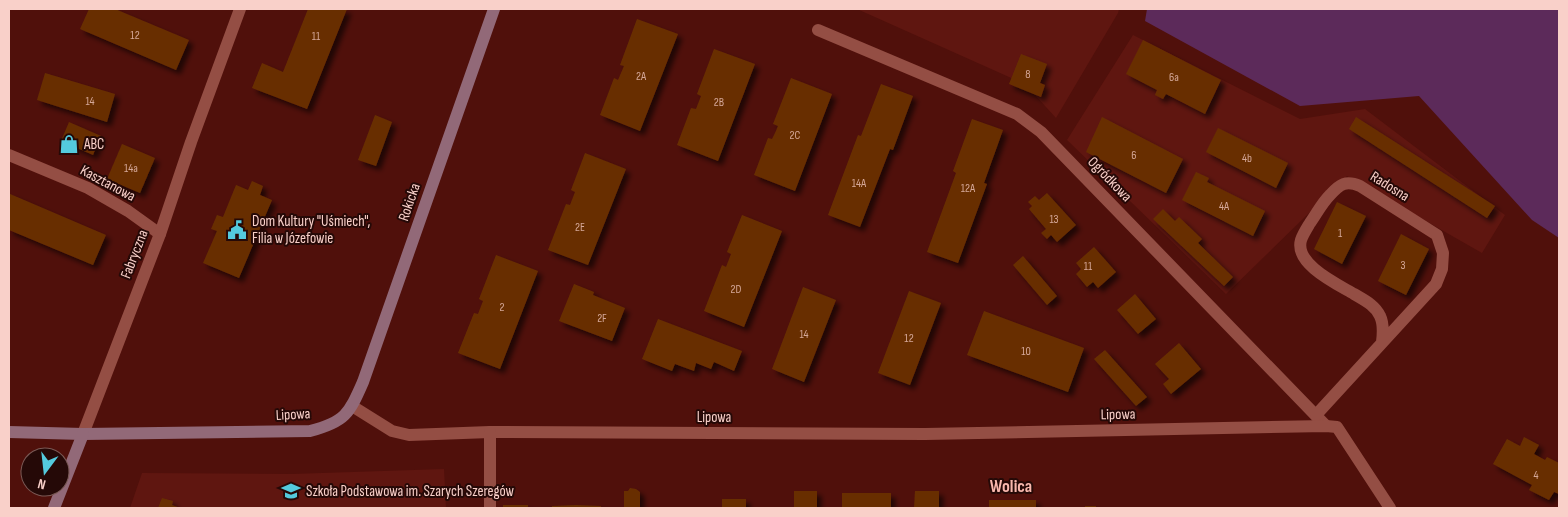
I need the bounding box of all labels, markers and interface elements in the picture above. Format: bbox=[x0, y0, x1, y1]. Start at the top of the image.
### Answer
house number: 12 bbox=[130, 28, 140, 43]
house number: 11 bbox=[312, 29, 321, 44]
house number: 8 bbox=[1025, 67, 1031, 82]
house number: 2A bbox=[636, 69, 647, 84]
house number: 6a bbox=[1169, 70, 1179, 85]
house number: 14 bbox=[85, 94, 95, 109]
house number: 2B bbox=[714, 95, 724, 110]
house number: 2C bbox=[790, 128, 801, 143]
shop icon: ABC bbox=[58, 133, 80, 155]
place label: ABC bbox=[83, 135, 104, 154]
house number: 6 bbox=[1131, 148, 1137, 163]
house number: 4b bbox=[1242, 151, 1252, 166]
street label: Ogródkowa bbox=[1084, 153, 1136, 206]
street label: Kasztanowa bbox=[77, 161, 139, 206]
house number: 14a bbox=[124, 161, 138, 176]
street label: Radosna bbox=[1367, 167, 1413, 206]
house number: 14A bbox=[852, 176, 867, 191]
street label: Rokicka bbox=[394, 180, 425, 224]
house number: 12A bbox=[961, 181, 976, 196]
house number: 4A bbox=[1219, 199, 1230, 214]
place label: Dom Kultury "Uśmiech", Filia w Józefowie bbox=[252, 212, 371, 248]
house number: 13 bbox=[1049, 212, 1059, 227]
public building icon: Dom Kultury "Uśmiech", Filia w Józefowie bbox=[226, 219, 248, 241]
house number: 2E bbox=[575, 220, 585, 235]
house number: 1 bbox=[1338, 226, 1343, 241]
street label: Fabryczna bbox=[116, 227, 153, 281]
house number: 3 bbox=[1400, 258, 1406, 273]
house number: 11 bbox=[1084, 259, 1093, 274]
house number: 2D bbox=[731, 282, 742, 297]
house number: 2 bbox=[500, 300, 505, 315]
house number: 2F bbox=[597, 311, 607, 326]
house number: 14 bbox=[799, 327, 809, 342]
house number: 12 bbox=[904, 331, 914, 346]
house number: 10 bbox=[1021, 344, 1031, 359]
street label: Lipowa bbox=[275, 404, 311, 425]
street label: Lipowa bbox=[1100, 405, 1136, 424]
street label: Lipowa bbox=[697, 408, 732, 427]
north arrow bbox=[20, 447, 70, 497]
house number: 4 bbox=[1533, 468, 1539, 483]
text: N bbox=[36, 475, 48, 493]
district label: Wolica bbox=[990, 476, 1032, 497]
school or university icon: Szkoła Podstawowa im. Szarych Szeregów bbox=[280, 480, 302, 502]
place label: Szkoła Podstawowa im. Szarych Szeregów bbox=[306, 482, 515, 501]

